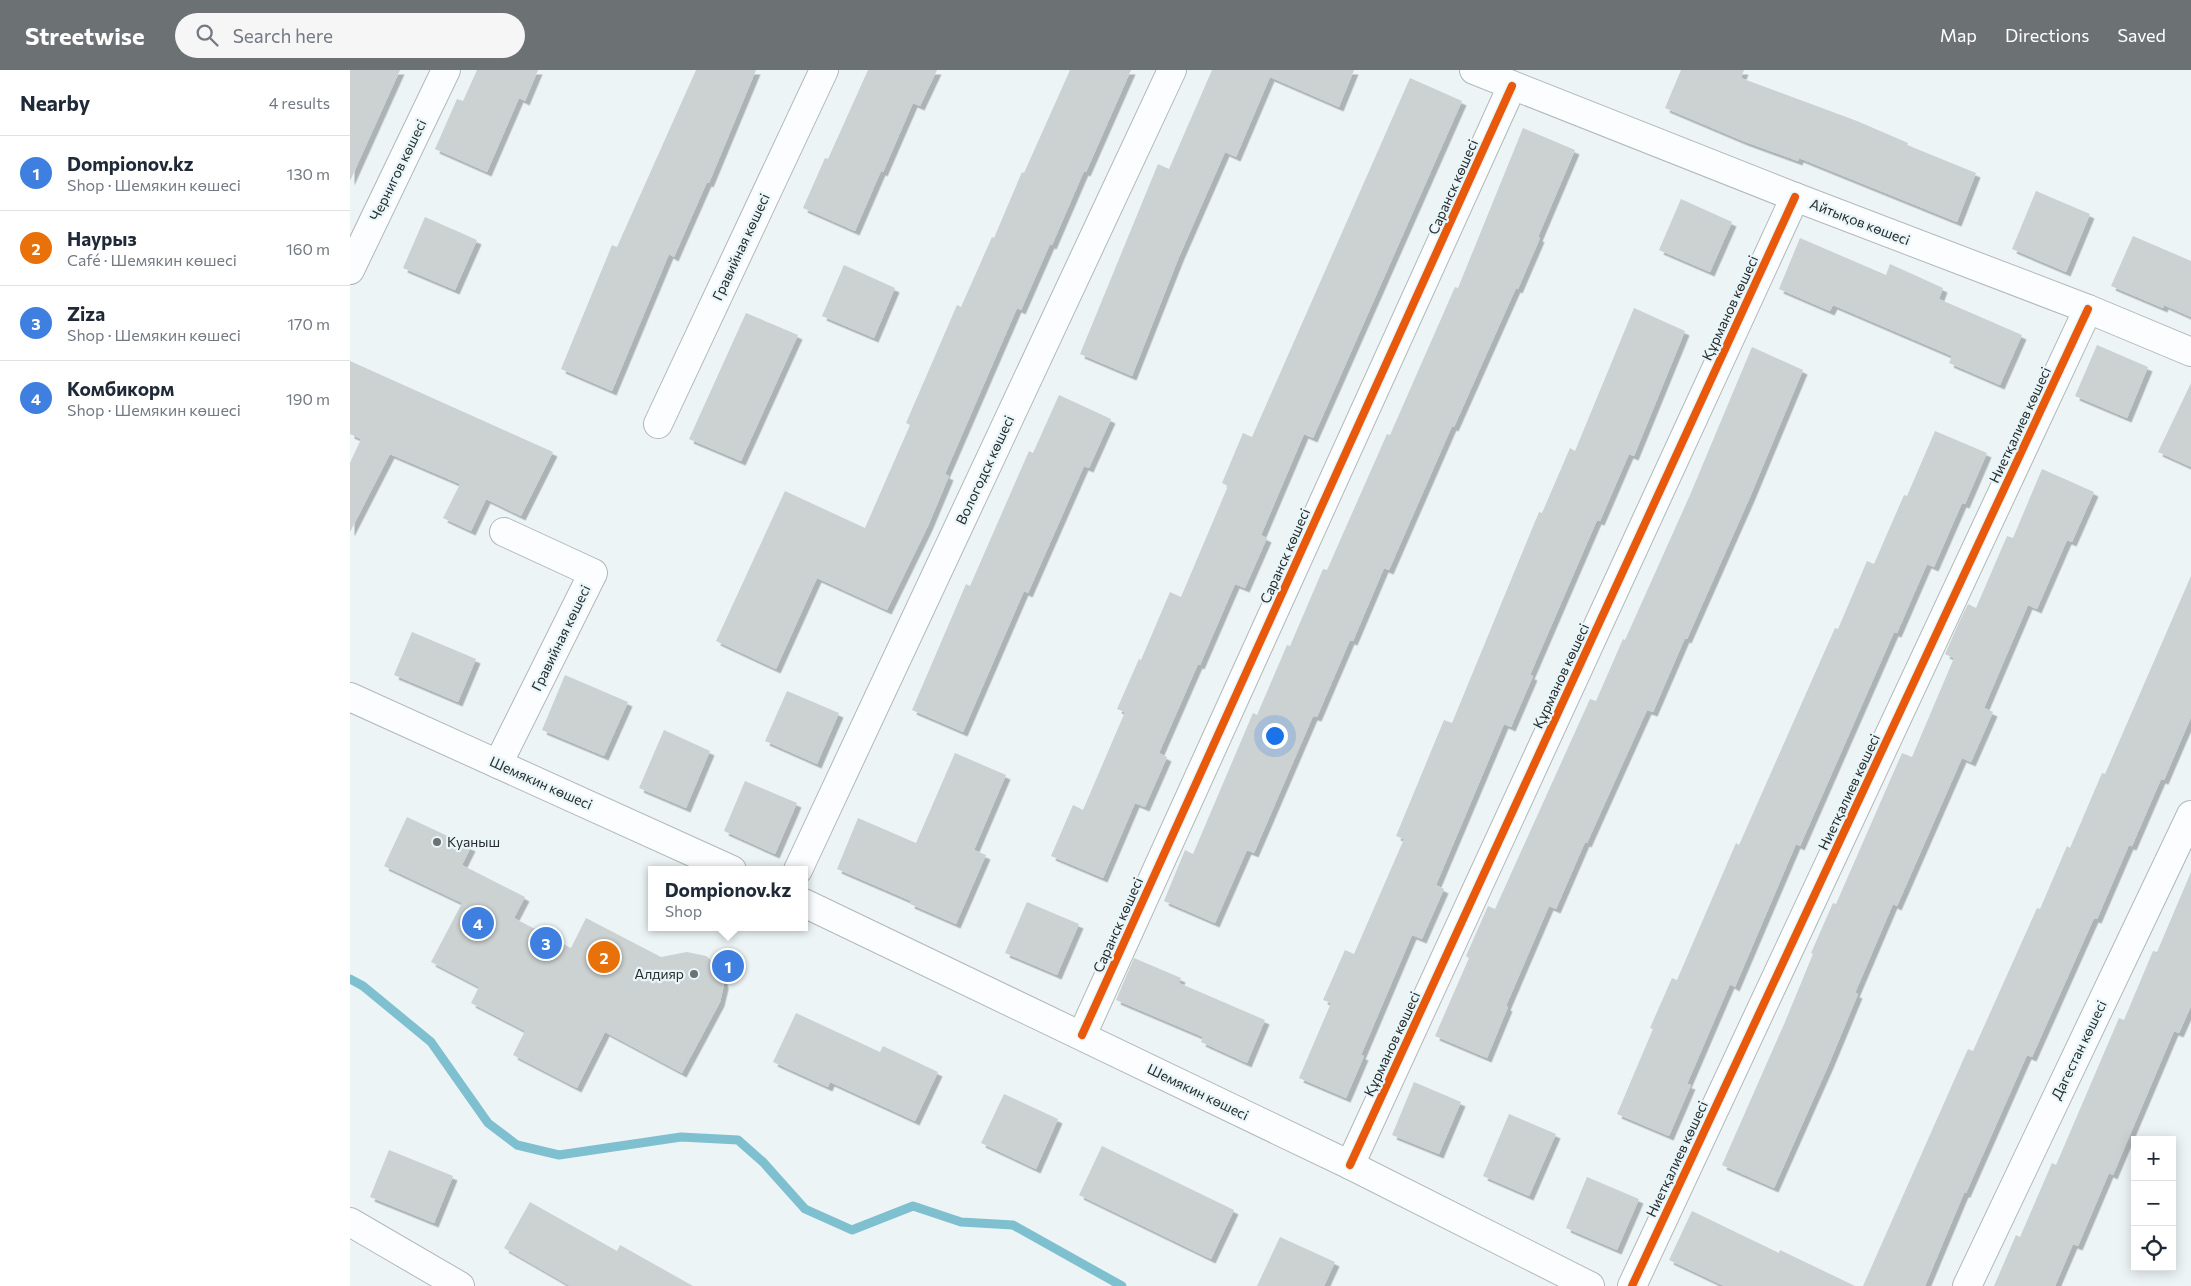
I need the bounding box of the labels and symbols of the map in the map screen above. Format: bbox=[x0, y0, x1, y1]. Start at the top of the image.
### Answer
street label: Чернигов көшесі bbox=[366, 116, 429, 223]
street label: Саранск көшесі bbox=[1424, 137, 1481, 237]
street label: Гравийная көшесі bbox=[708, 191, 773, 303]
street label: Айтықов көшесі bbox=[1808, 195, 1913, 248]
street label: Құрманов көшесі bbox=[1698, 253, 1761, 363]
street label: Ниетқалиев көшесі bbox=[1985, 364, 2054, 486]
street label: Вологодск көшесі bbox=[952, 413, 1017, 527]
street label: Саранск көшесі bbox=[1256, 506, 1313, 606]
street label: Гравийная көшесі bbox=[527, 582, 594, 694]
street label: Құрманов көшесі bbox=[1529, 621, 1592, 731]
your location bbox=[1262, 723, 1288, 749]
street label: Ниетқалиев көшесі bbox=[1814, 731, 1883, 853]
street label: Шемякин көшесі bbox=[487, 752, 595, 813]
place label: Куаныш bbox=[447, 833, 500, 850]
marker: Куаныш bbox=[431, 836, 443, 848]
street label: Саранск көшесі bbox=[1089, 875, 1146, 975]
pin: 4 bbox=[462, 904, 494, 942]
pin: 3 bbox=[530, 924, 562, 962]
pin: 2 bbox=[588, 938, 620, 976]
pin: 1 bbox=[712, 947, 744, 985]
place label: Алдияр bbox=[634, 965, 684, 982]
marker: Алдияр bbox=[688, 968, 700, 980]
street label: Құрманов көшесі bbox=[1360, 989, 1423, 1099]
street label: Дагестан көшесі bbox=[2047, 997, 2110, 1102]
street label: Шемякин көшесі bbox=[1145, 1060, 1252, 1123]
street label: Ниетқалиев көшесі bbox=[1642, 1098, 1711, 1220]

